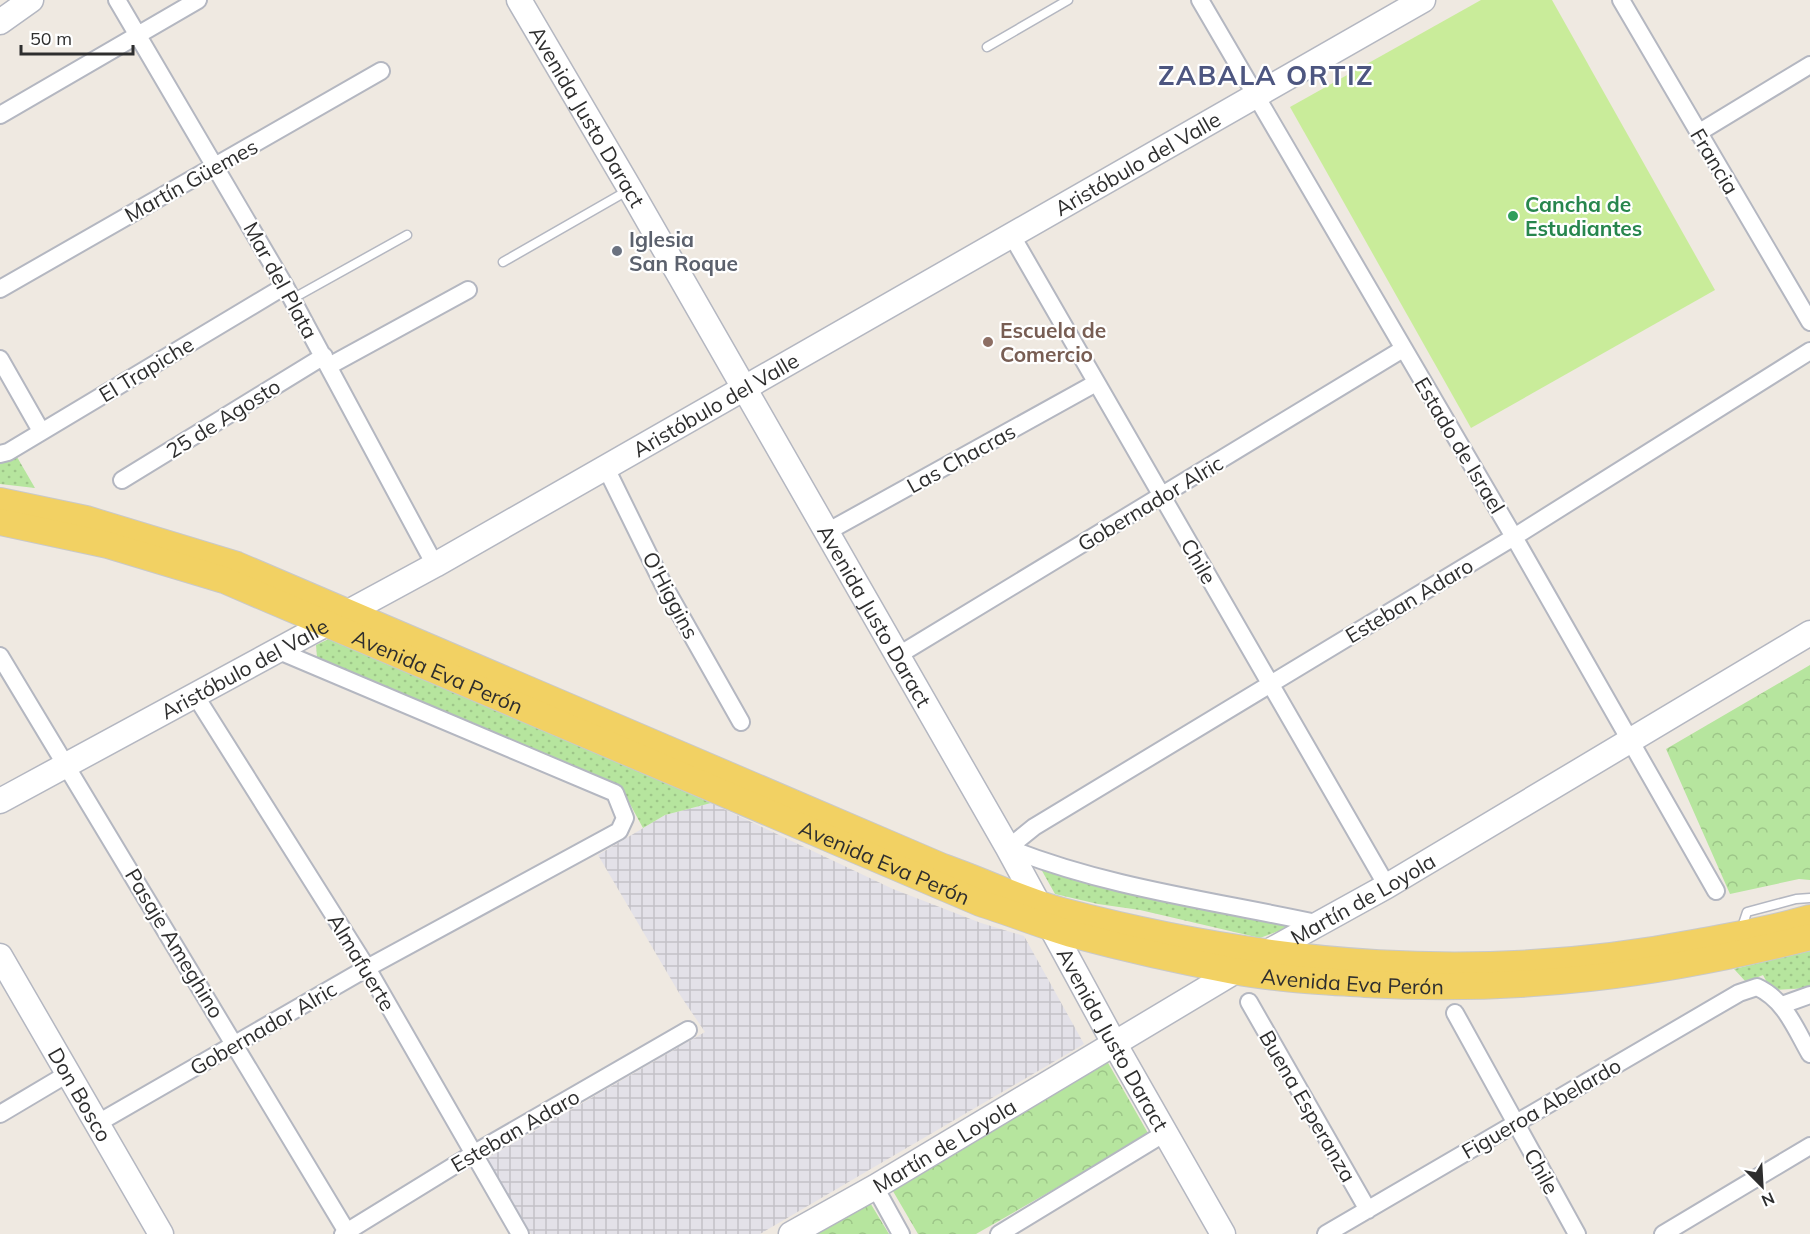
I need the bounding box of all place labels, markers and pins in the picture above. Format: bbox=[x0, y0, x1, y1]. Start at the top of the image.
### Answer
place label: Cancha de Estudiantes bbox=[1525, 191, 1642, 241]
marker: Cancha de Estudiantes bbox=[1506, 209, 1520, 223]
place label: Iglesia San Roque bbox=[629, 226, 738, 276]
marker: Iglesia San Roque bbox=[610, 244, 624, 258]
place label: Escuela de Comercio bbox=[1000, 317, 1106, 367]
marker: Escuela de Comercio bbox=[981, 335, 995, 349]

